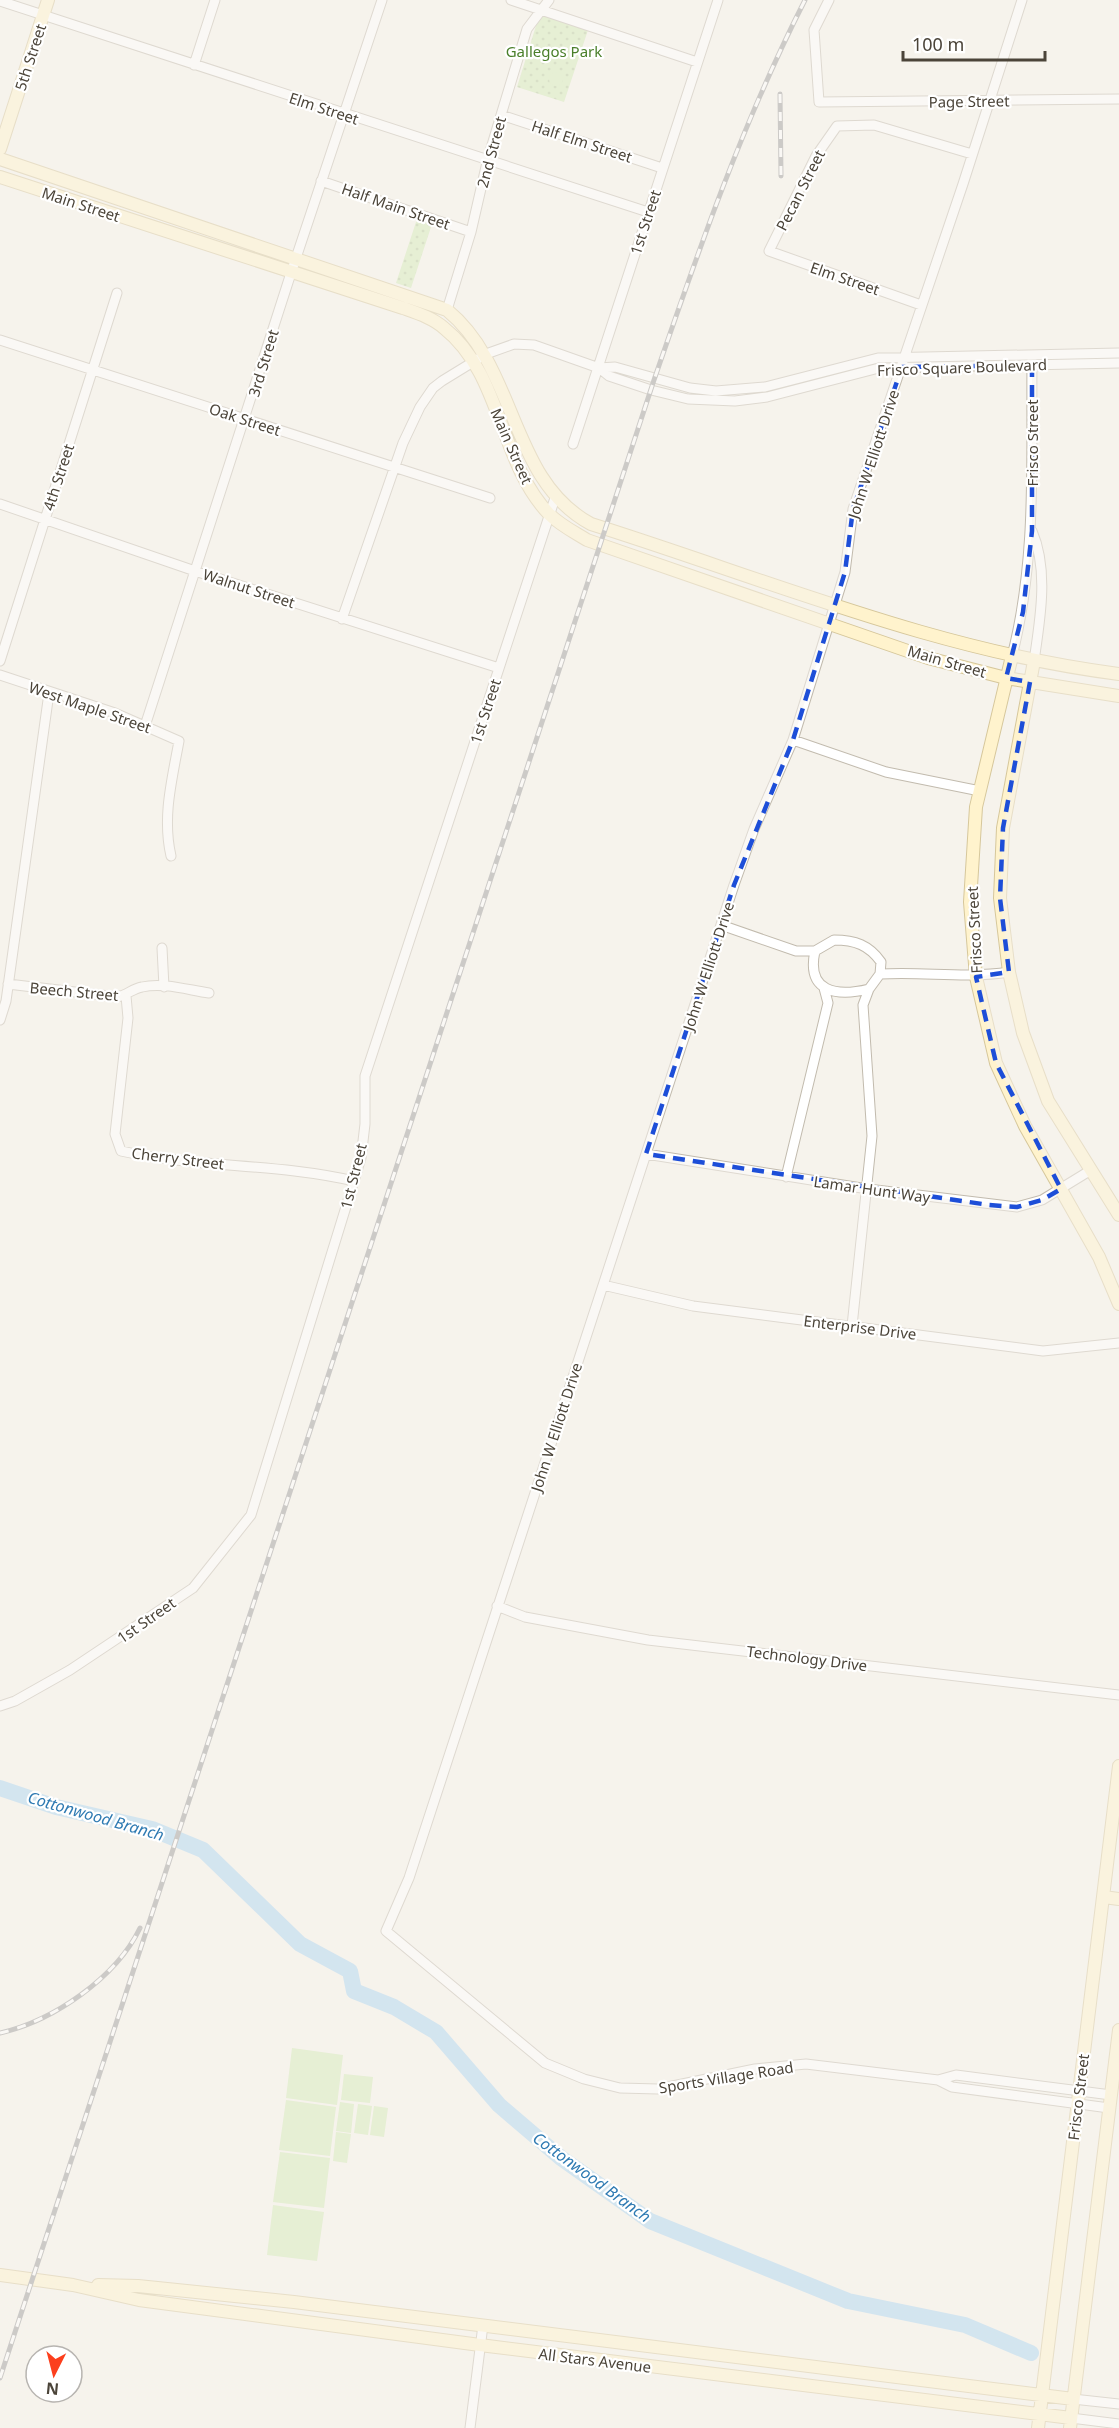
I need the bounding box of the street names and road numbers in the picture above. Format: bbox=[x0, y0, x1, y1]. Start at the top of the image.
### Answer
street label: 5th Street bbox=[10, 21, 50, 93]
street label: Elm Street bbox=[287, 87, 362, 129]
street label: Page Street bbox=[928, 90, 1010, 112]
street label: 2nd Street bbox=[472, 114, 510, 190]
street label: Half Elm Street bbox=[529, 115, 635, 167]
street label: Pecan Street bbox=[771, 146, 829, 234]
street label: Half Main Street bbox=[339, 178, 453, 234]
street label: Main Street bbox=[39, 182, 123, 226]
street label: 1st Street bbox=[625, 187, 665, 257]
street label: Elm Street bbox=[808, 257, 883, 299]
street label: 3rd Street bbox=[243, 326, 283, 399]
street label: Frisco Square Boulevard bbox=[877, 354, 1047, 380]
street label: John W Elliott Drive bbox=[842, 387, 903, 523]
street label: Oak Street bbox=[207, 398, 284, 440]
street label: Frisco Street bbox=[1022, 399, 1042, 487]
street label: Main Street bbox=[486, 405, 538, 488]
street label: 4th Street bbox=[38, 441, 78, 513]
street label: Walnut Street bbox=[200, 564, 298, 612]
street label: Main Street bbox=[905, 640, 989, 682]
street label: 1st Street bbox=[465, 676, 505, 746]
street label: West Maple Street bbox=[26, 677, 154, 737]
street label: Frisco Street bbox=[962, 885, 986, 974]
street label: John W Elliott Drive bbox=[677, 899, 738, 1035]
street label: Beech Street bbox=[29, 977, 120, 1005]
street label: 1st Street bbox=[335, 1141, 371, 1211]
street label: Cherry Street bbox=[131, 1142, 226, 1174]
street label: Lamar Hunt Way bbox=[812, 1171, 932, 1207]
street label: Enterprise Drive bbox=[802, 1310, 918, 1344]
street label: John W Elliott Drive bbox=[525, 1360, 586, 1496]
street label: 1st Street bbox=[113, 1592, 180, 1647]
street label: Technology Drive bbox=[746, 1641, 868, 1675]
street label: Frisco Street bbox=[1063, 2052, 1093, 2141]
street label: Sports Village Road bbox=[657, 2056, 795, 2098]
street label: All Stars Avenue bbox=[538, 2343, 652, 2377]

